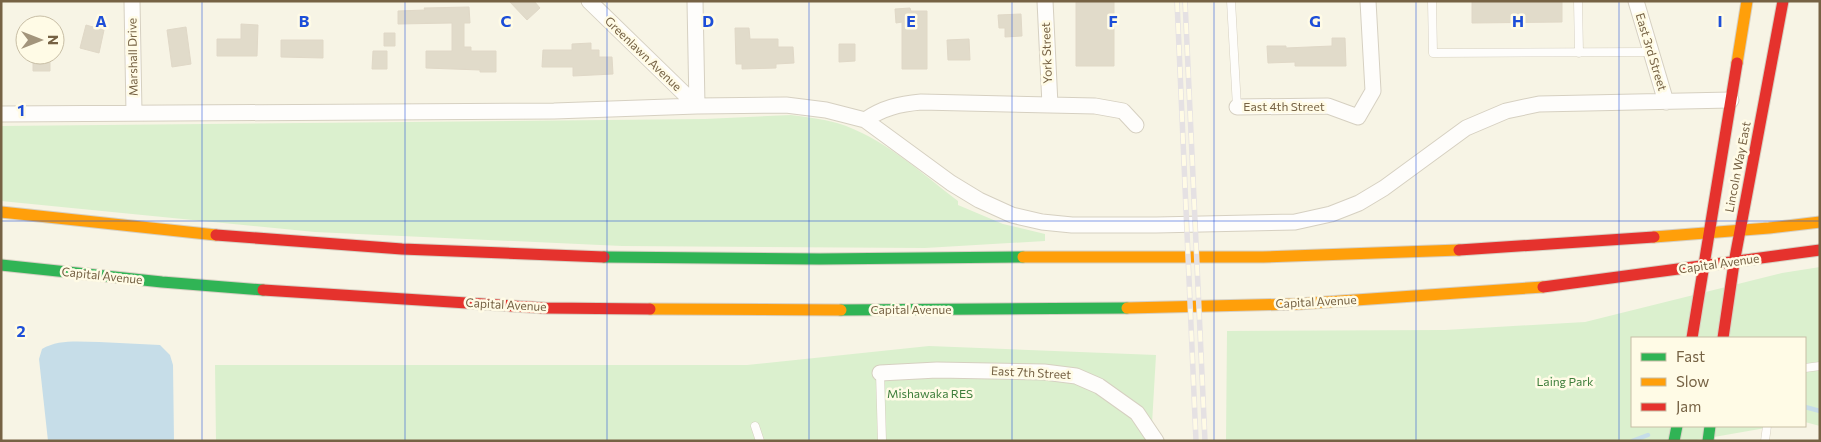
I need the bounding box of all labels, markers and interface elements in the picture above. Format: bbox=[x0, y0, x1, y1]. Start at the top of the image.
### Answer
text: A bbox=[95, 11, 107, 30]
text: B bbox=[299, 11, 310, 30]
text: C bbox=[501, 11, 512, 30]
text: D bbox=[702, 11, 714, 30]
text: E bbox=[906, 11, 916, 30]
text: F bbox=[1108, 11, 1118, 30]
text: G bbox=[1309, 11, 1321, 30]
text: H bbox=[1512, 11, 1524, 30]
street label: East 3rd Street bbox=[1633, 11, 1670, 92]
text: I bbox=[1717, 11, 1723, 30]
street label: Greenlawn Avenue bbox=[603, 13, 685, 93]
north arrow bbox=[15, 15, 65, 65]
street label: Marshall Drive bbox=[124, 18, 140, 96]
street label: York Street bbox=[1038, 22, 1054, 84]
text: N bbox=[45, 35, 62, 45]
street label: East 4th Street bbox=[1243, 99, 1325, 113]
text: 1 bbox=[17, 100, 25, 119]
street label: Lincoln Way East bbox=[1721, 120, 1753, 213]
street label: Capital Avenue bbox=[1678, 250, 1760, 276]
street label: Capital Avenue bbox=[61, 264, 143, 286]
street label: Capital Avenue bbox=[1275, 292, 1357, 310]
street label: Capital Avenue bbox=[465, 295, 547, 313]
street label: Capital Avenue bbox=[870, 302, 952, 316]
text: 2 bbox=[16, 321, 26, 340]
legend bbox=[1631, 337, 1806, 427]
text: Fast bbox=[1676, 347, 1705, 365]
street label: East 7th Street bbox=[991, 363, 1072, 381]
text: Slow bbox=[1676, 372, 1709, 390]
park label: Laing Park bbox=[1536, 374, 1594, 388]
park label: Mishawaka RES bbox=[887, 386, 973, 400]
text: Jam bbox=[1676, 397, 1701, 415]

